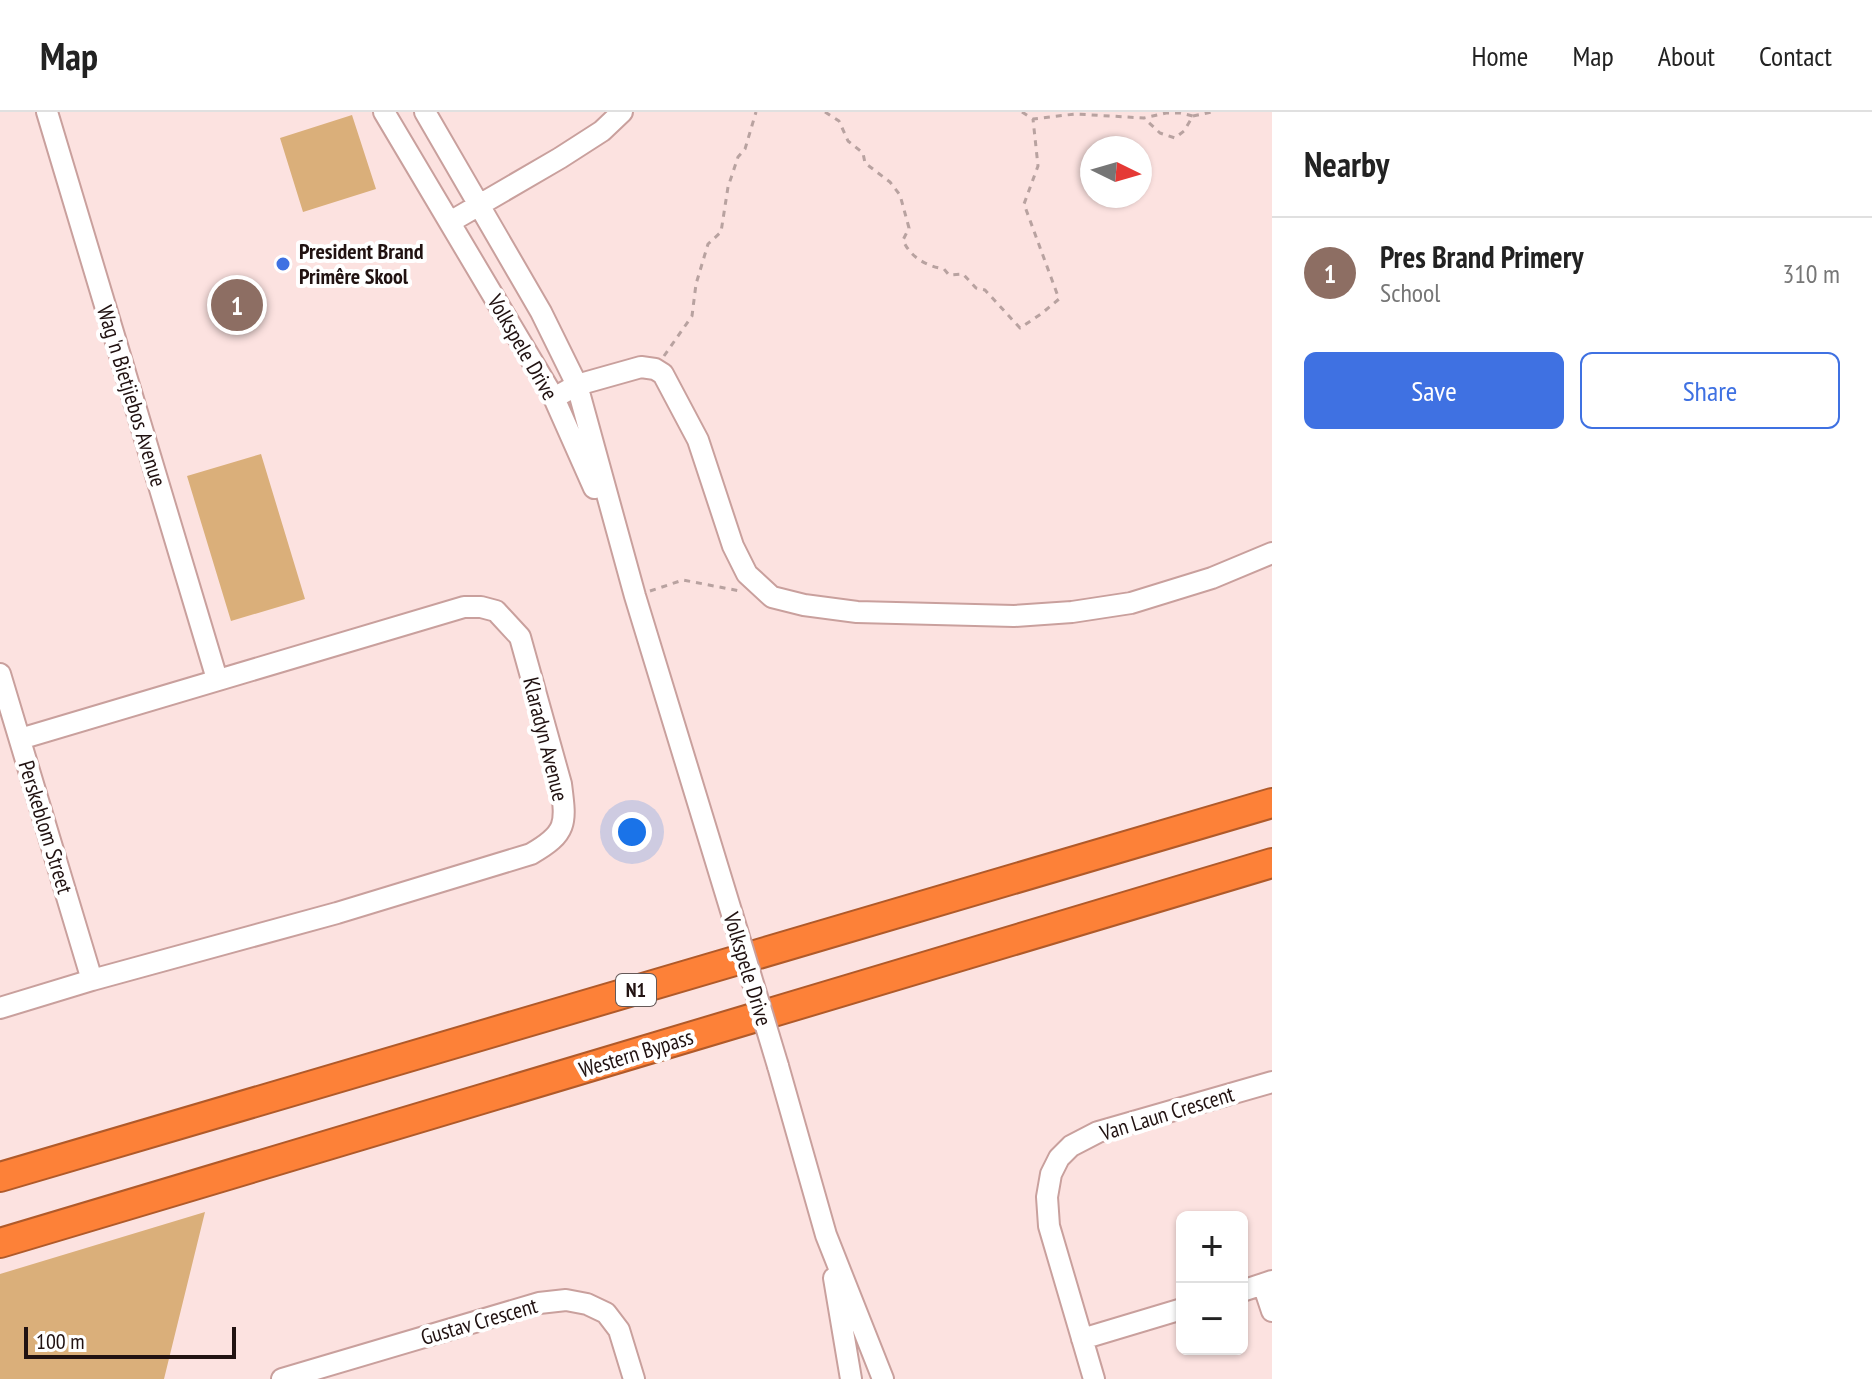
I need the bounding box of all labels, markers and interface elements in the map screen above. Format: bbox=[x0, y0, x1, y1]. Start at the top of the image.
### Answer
text: Map bbox=[40, 31, 98, 80]
text: Home bbox=[1472, 37, 1528, 74]
text: Map bbox=[1572, 37, 1614, 74]
text: About bbox=[1658, 37, 1715, 74]
text: Contact bbox=[1759, 37, 1832, 74]
north arrow bbox=[1080, 136, 1152, 208]
text: Nearby bbox=[1304, 142, 1389, 186]
place label: President Brand Primêre Skool bbox=[299, 237, 424, 290]
text: Pres Brand Primery bbox=[1380, 237, 1583, 276]
marker: President Brand Primêre Skool bbox=[274, 255, 292, 273]
text: 1 bbox=[1324, 257, 1336, 290]
text: 310 m bbox=[1782, 257, 1840, 290]
pin: 1 bbox=[211, 275, 263, 335]
text: School bbox=[1380, 276, 1440, 309]
street label: Volkspele Drive bbox=[481, 288, 564, 405]
street label: Wag 'n Bietjiebos Avenue bbox=[91, 302, 173, 490]
button: Save bbox=[1304, 352, 1564, 429]
button: Share bbox=[1580, 352, 1840, 429]
street label: Klaradyn Avenue bbox=[517, 674, 575, 804]
street label: Perskeblom Street bbox=[12, 757, 80, 897]
your location bbox=[612, 812, 652, 852]
street label: Volkspele Drive bbox=[717, 908, 779, 1029]
road number: N1 bbox=[616, 974, 656, 1006]
street label: Western Bypass bbox=[576, 1022, 696, 1084]
street label: Van Laun Crescent bbox=[1096, 1079, 1237, 1147]
map controls bbox=[1176, 1211, 1248, 1355]
button: + bbox=[1176, 1211, 1248, 1283]
button: − bbox=[1176, 1283, 1248, 1355]
street label: Gustav Crescent bbox=[418, 1291, 540, 1351]
scale bar bbox=[24, 1323, 236, 1359]
text: 100 m bbox=[36, 1327, 85, 1355]

